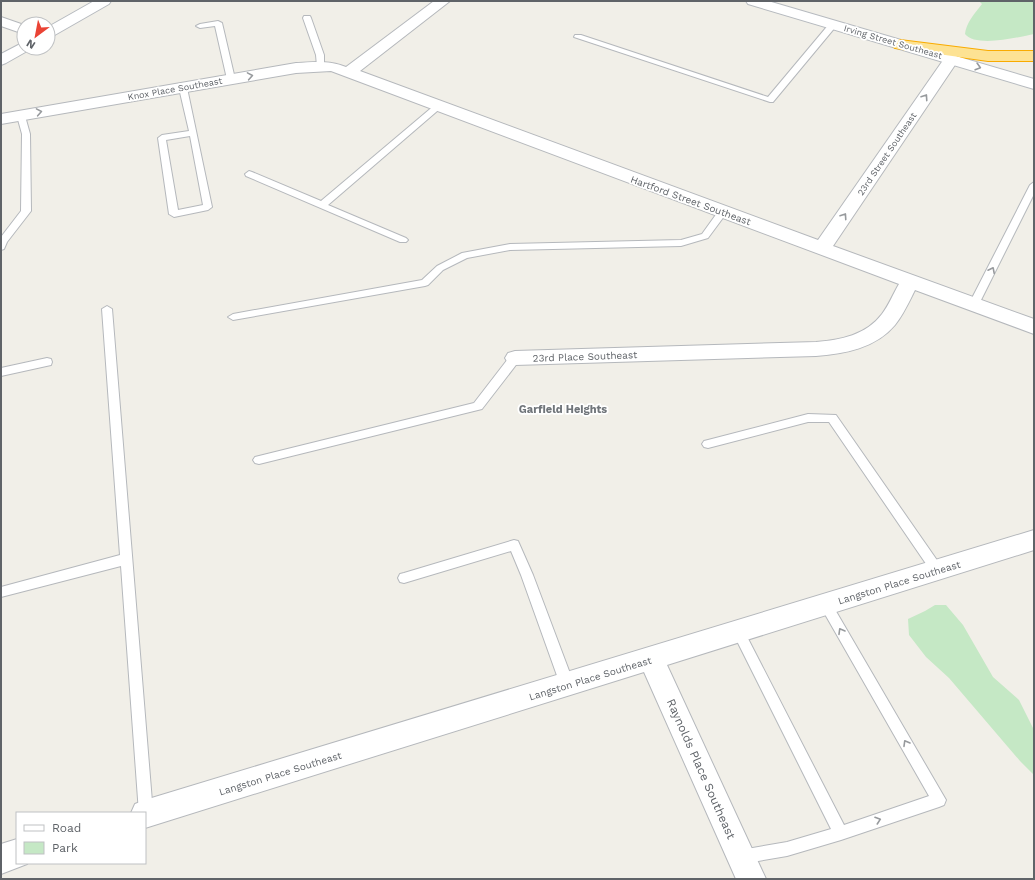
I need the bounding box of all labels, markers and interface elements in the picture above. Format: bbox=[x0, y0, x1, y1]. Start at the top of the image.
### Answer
north arrow bbox=[16, 16, 56, 56]
street label: Irving Street Southeast bbox=[843, 23, 944, 61]
text: N bbox=[24, 36, 38, 52]
one-way arrow bbox=[975, 62, 982, 71]
one-way arrow bbox=[247, 72, 253, 81]
street label: Knox Place Southeast bbox=[127, 76, 223, 102]
one-way arrow bbox=[920, 94, 928, 101]
one-way arrow bbox=[36, 109, 43, 117]
street label: 23rd Street Southeast bbox=[856, 110, 919, 197]
street label: Hartford Street Southeast bbox=[629, 174, 753, 228]
one-way arrow bbox=[839, 213, 847, 220]
one-way arrow bbox=[987, 266, 995, 274]
street label: 23rd Place Southeast bbox=[532, 349, 638, 364]
district label: Garfield Heights bbox=[519, 403, 607, 416]
street label: Langston Place Southeast bbox=[836, 558, 963, 606]
one-way arrow bbox=[839, 628, 846, 635]
street label: Langston Place Southeast bbox=[527, 654, 654, 702]
street label: Raynolds Place Southeast bbox=[664, 697, 738, 841]
one-way arrow bbox=[904, 740, 911, 748]
street label: Langston Place Southeast bbox=[217, 749, 344, 797]
legend bbox=[16, 812, 146, 864]
one-way arrow bbox=[874, 817, 881, 825]
text: Road bbox=[52, 821, 81, 835]
text: Park bbox=[52, 841, 78, 855]

